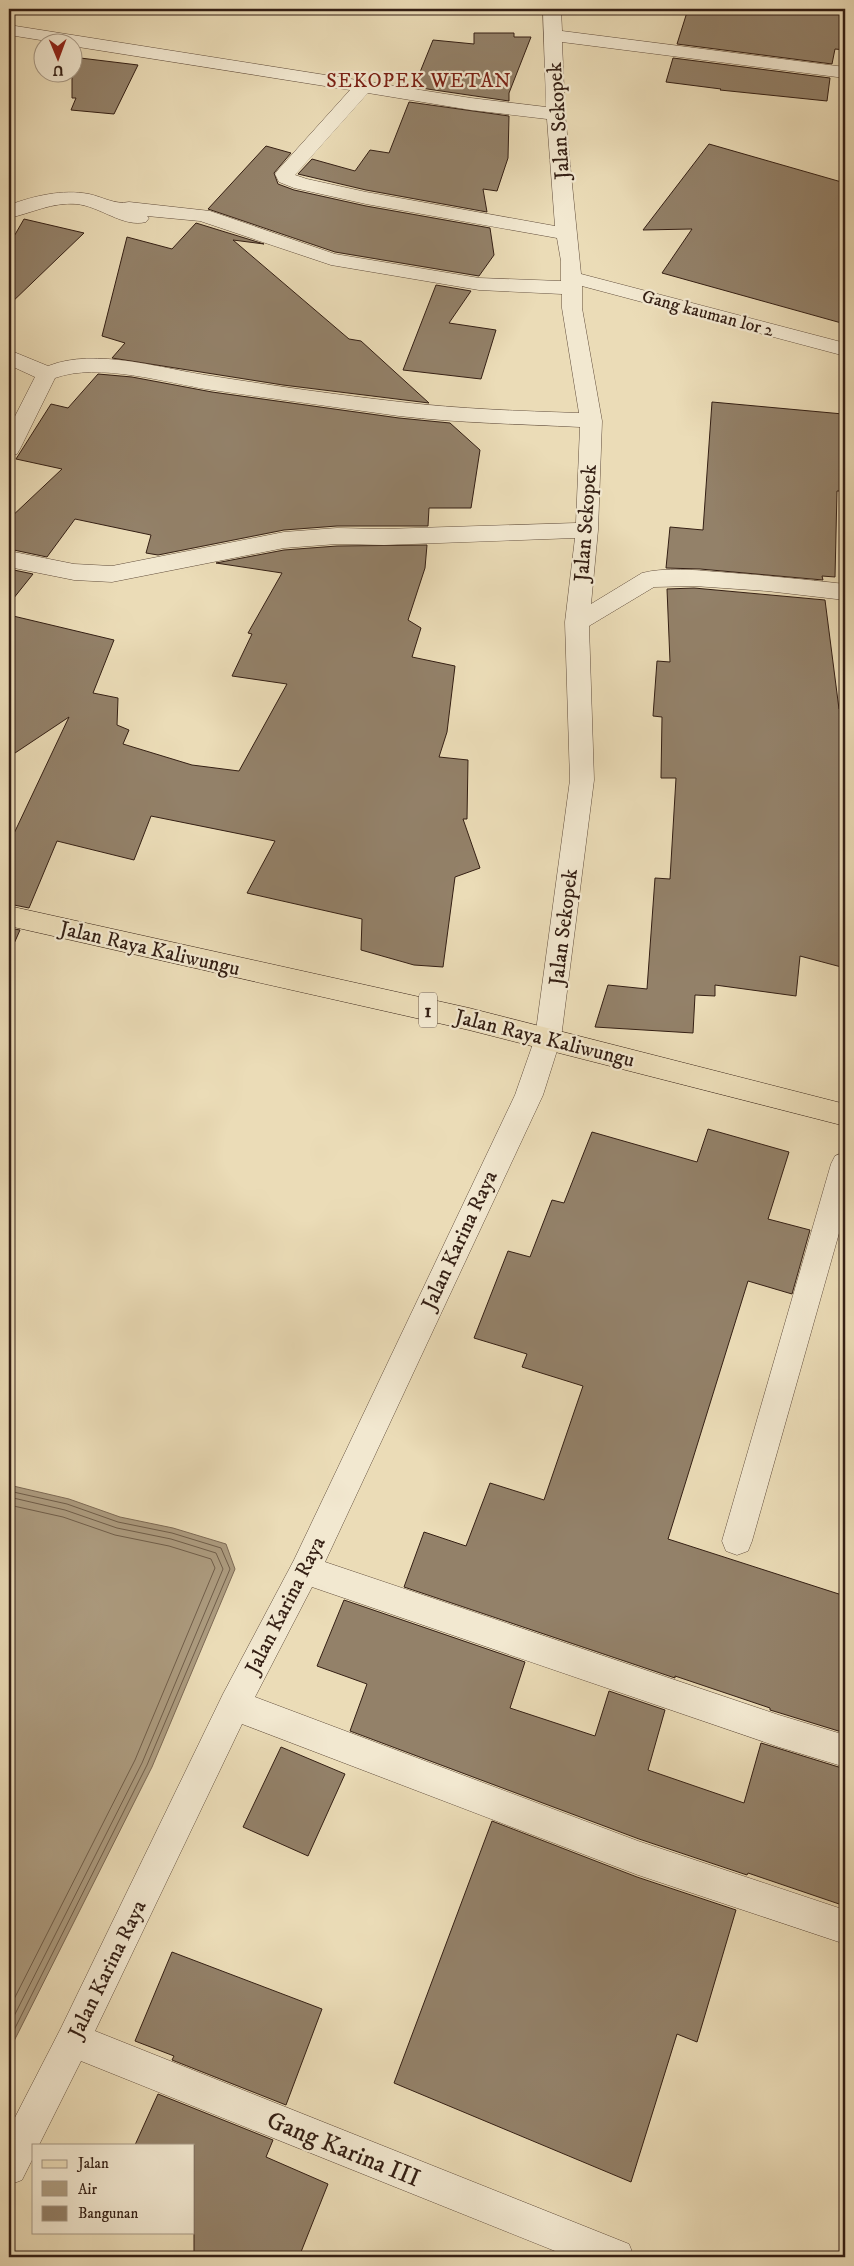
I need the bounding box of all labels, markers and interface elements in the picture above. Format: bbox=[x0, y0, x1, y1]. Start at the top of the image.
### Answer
north arrow bbox=[32, 32, 82, 82]
text: U bbox=[52, 61, 64, 79]
street label: Jalan Sekopek bbox=[542, 61, 576, 182]
district label: SEKOPEK WETAN bbox=[326, 69, 512, 94]
street label: Gang kauman lor 2 bbox=[640, 286, 776, 342]
street label: Jalan Sekopek bbox=[569, 463, 603, 585]
street label: Jalan Sekopek bbox=[544, 867, 584, 989]
street label: Jalan Raya Kaliwungu bbox=[55, 915, 242, 982]
road number: 1 bbox=[419, 992, 437, 1028]
street label: Jalan Raya Kaliwungu bbox=[450, 1004, 637, 1074]
street label: Jalan Karina Raya bbox=[415, 1167, 504, 1316]
street label: Jalan Karina Raya bbox=[239, 1532, 332, 1680]
street label: Jalan Karina Raya bbox=[62, 1896, 153, 2045]
street label: Gang Karina III bbox=[262, 2105, 425, 2194]
legend bbox=[32, 2144, 195, 2234]
text: Jalan bbox=[76, 2154, 109, 2173]
text: Air bbox=[78, 2180, 97, 2199]
text: Bangunan bbox=[78, 2204, 138, 2223]

